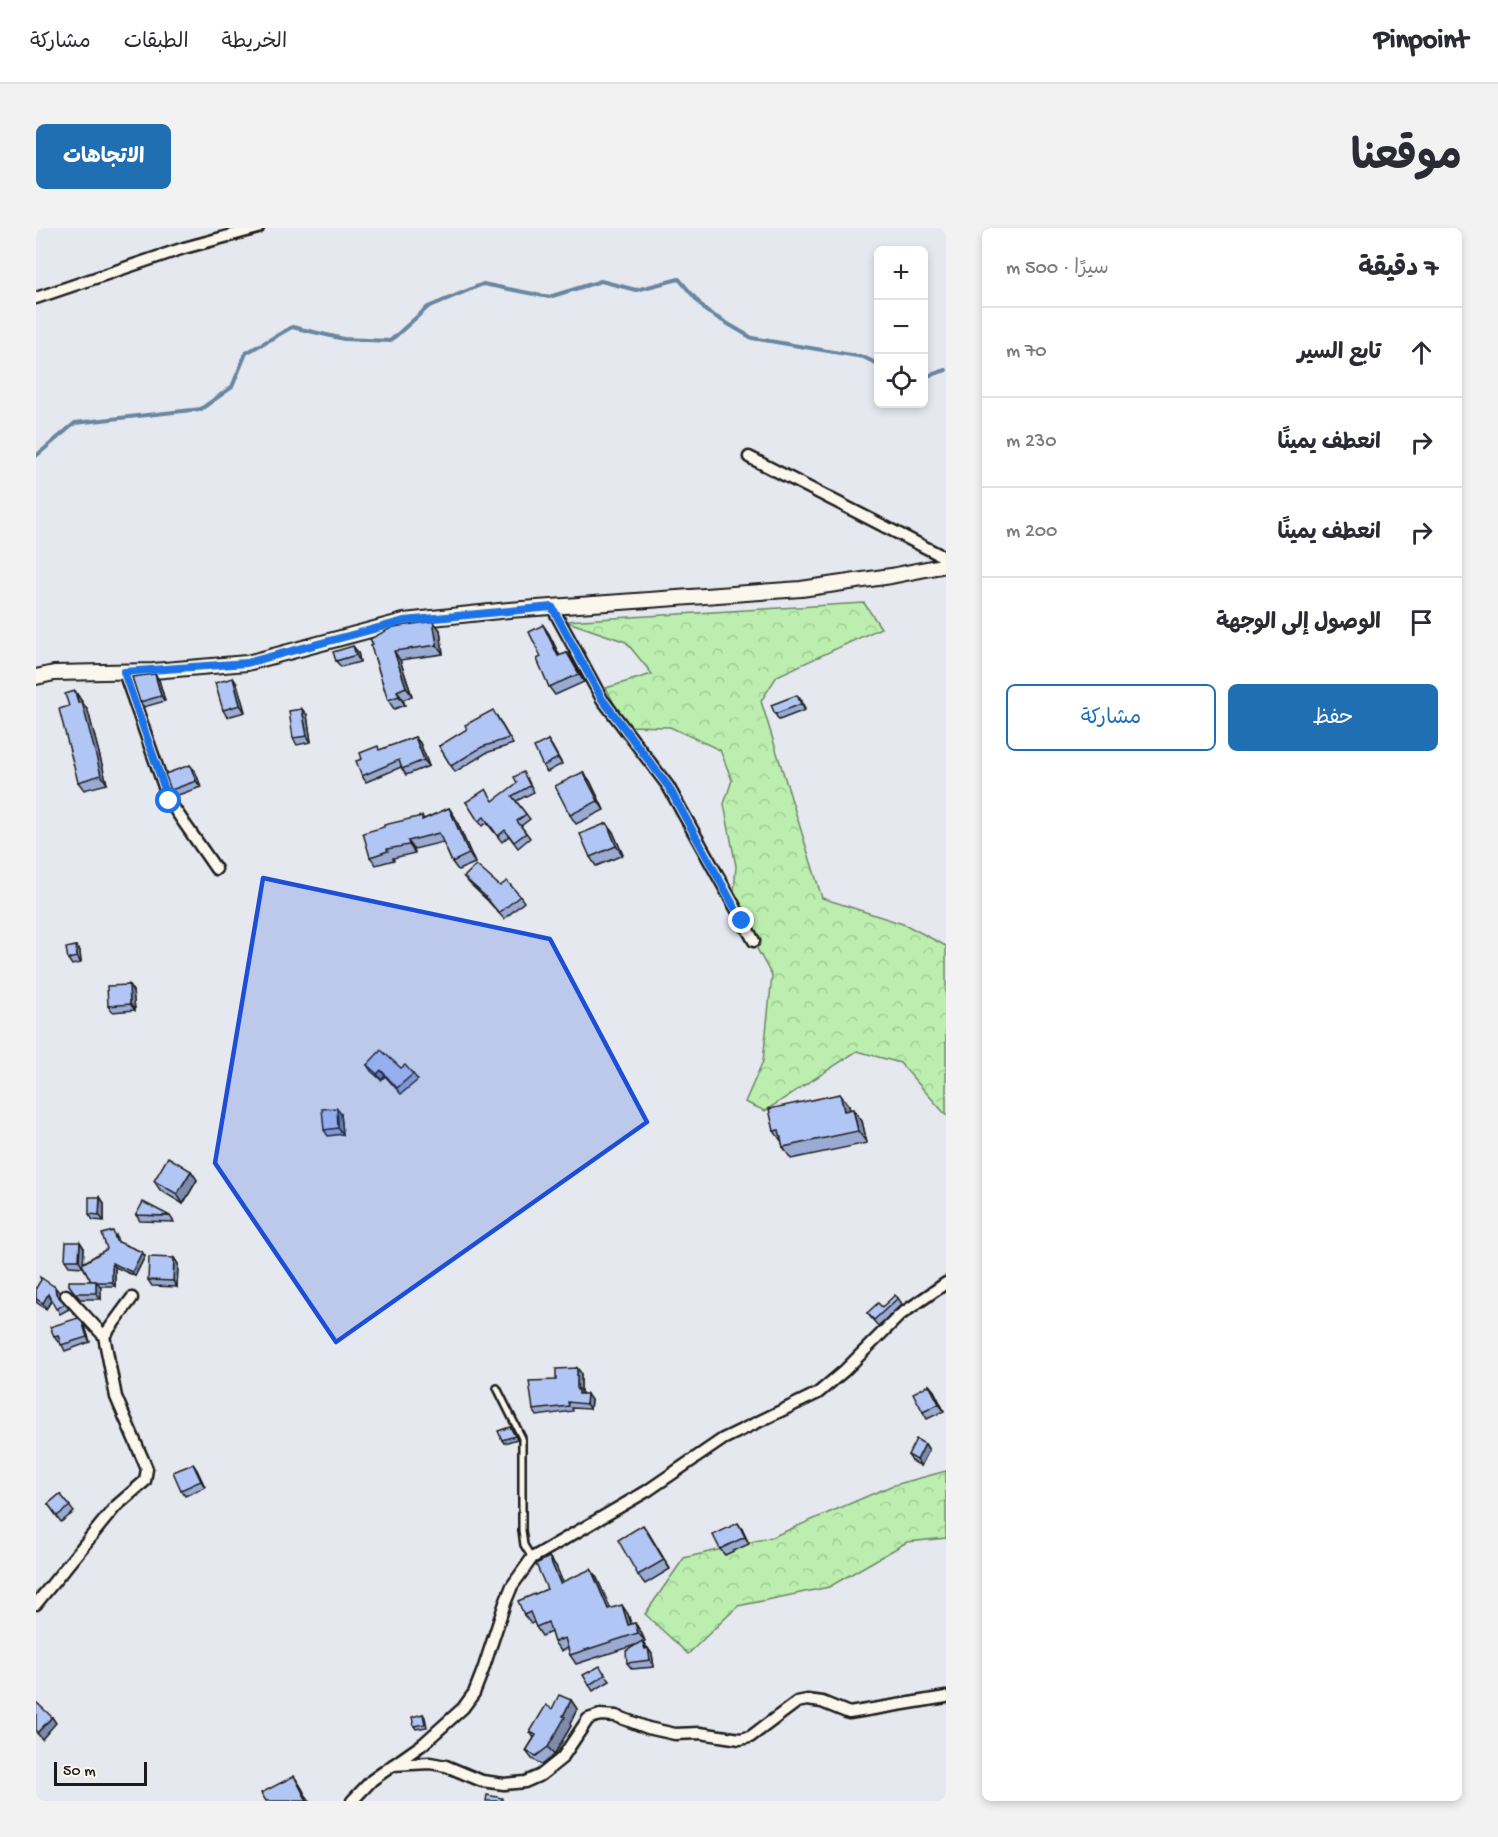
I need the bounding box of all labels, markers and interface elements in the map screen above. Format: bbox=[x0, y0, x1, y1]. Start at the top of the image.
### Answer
text: Pinpoint bbox=[1374, 25, 1468, 58]
text: مشاركة bbox=[30, 31, 91, 56]
text: الطبقات bbox=[124, 31, 189, 56]
text: الخريطة bbox=[222, 31, 287, 56]
button: الاتجاهات bbox=[36, 124, 171, 189]
text: موقعنا bbox=[1351, 136, 1462, 185]
map controls bbox=[874, 246, 928, 408]
button: + bbox=[874, 246, 928, 300]
text: 7 دقيقة bbox=[1358, 255, 1438, 286]
text: سيرًا · 500 m bbox=[1006, 258, 1109, 281]
button: − bbox=[874, 300, 928, 354]
icon: ahead bbox=[1405, 336, 1438, 369]
text: 70 m bbox=[1006, 341, 1047, 364]
text: تابع السير bbox=[1297, 341, 1381, 367]
button: locate bbox=[874, 354, 928, 408]
icon: right bbox=[1405, 426, 1438, 459]
text: 230 m bbox=[1006, 431, 1057, 454]
text: انعطف يمينًا bbox=[1278, 431, 1381, 457]
icon: right bbox=[1405, 516, 1438, 549]
text: 200 m bbox=[1006, 521, 1057, 544]
text: انعطف يمينًا bbox=[1278, 521, 1381, 547]
icon: arrive bbox=[1405, 606, 1438, 639]
text: الوصول إلى الوجهة bbox=[1216, 611, 1381, 637]
button: مشاركة bbox=[1006, 684, 1216, 751]
button: حفظ bbox=[1228, 684, 1438, 751]
route start bbox=[155, 787, 181, 813]
route end bbox=[728, 907, 754, 933]
scale bar bbox=[54, 1759, 147, 1786]
text: 50 m bbox=[63, 1763, 96, 1782]

